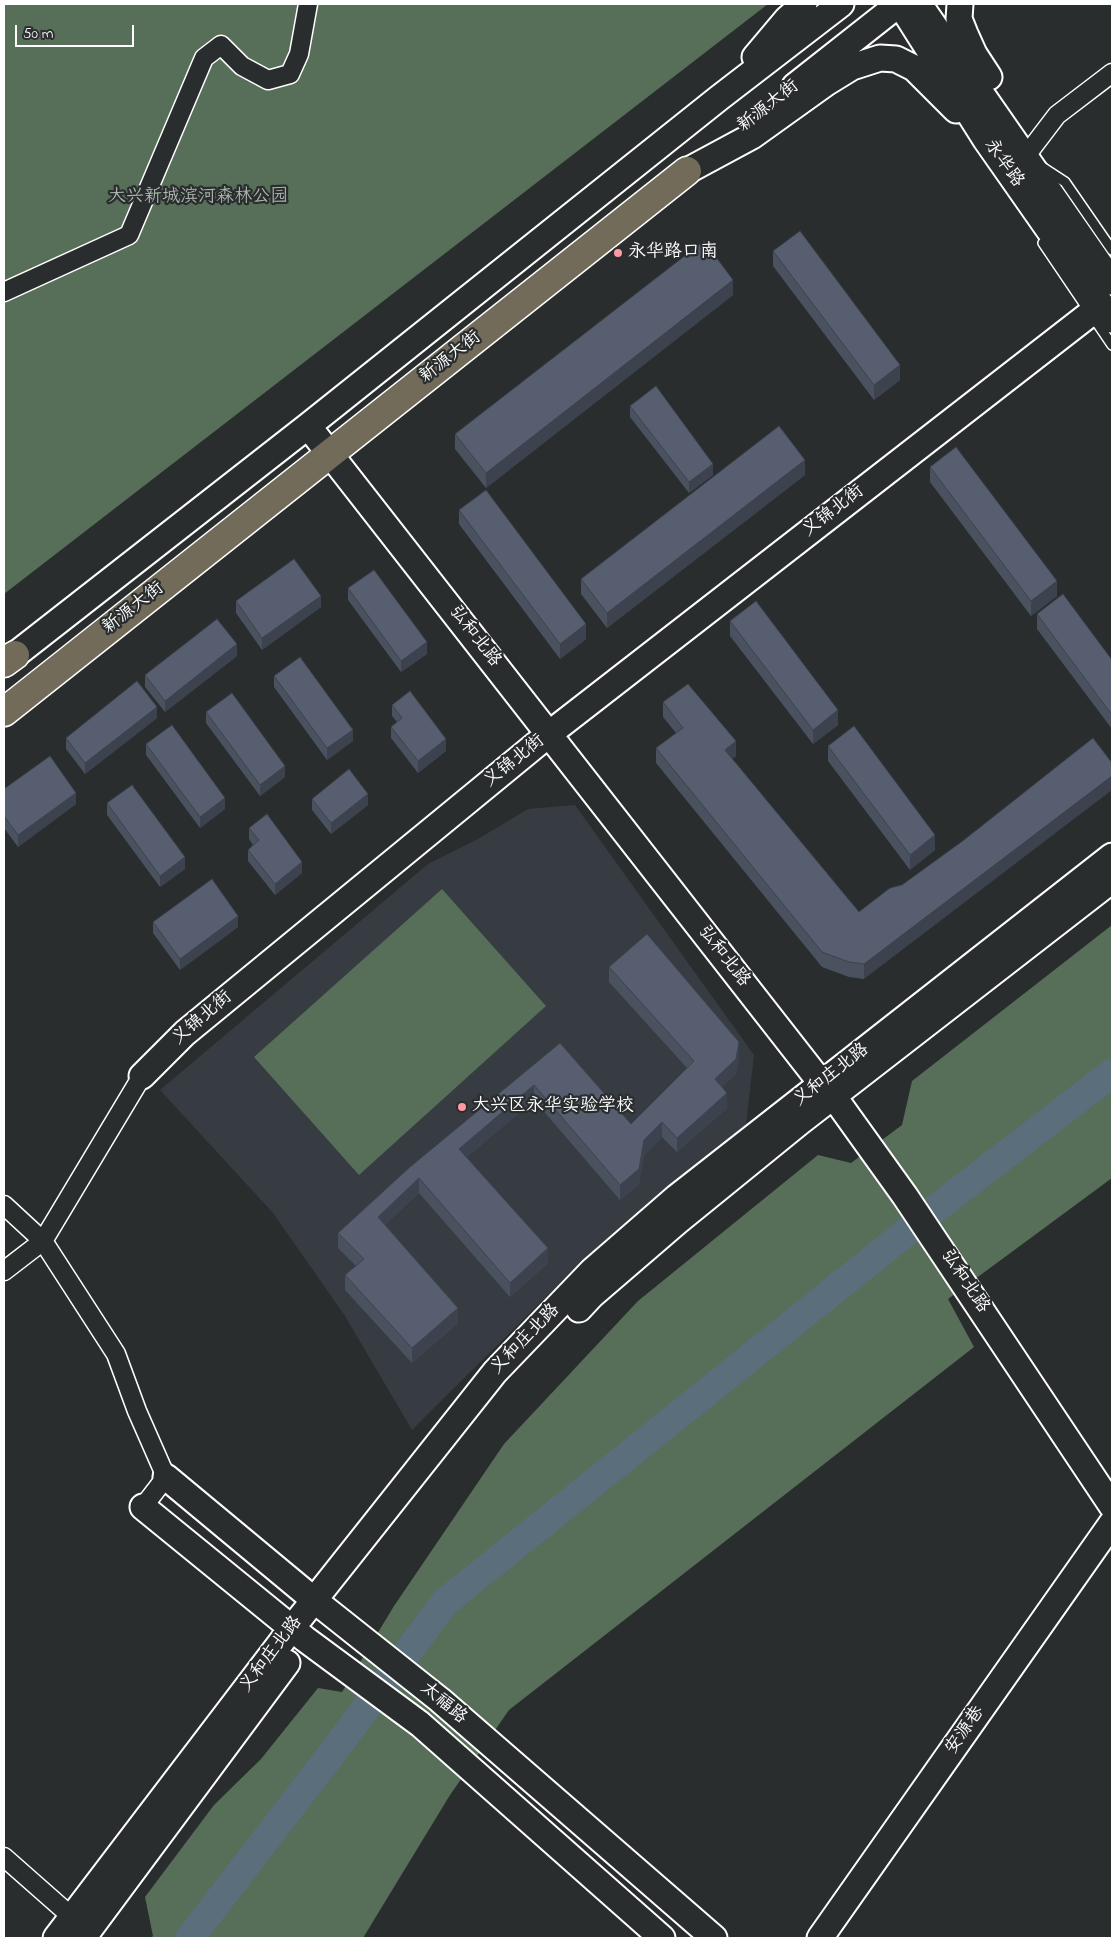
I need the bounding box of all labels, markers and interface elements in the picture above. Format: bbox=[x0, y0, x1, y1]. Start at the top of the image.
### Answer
scale bar bbox=[18, 15, 136, 47]
text: 50 m bbox=[23, 23, 53, 45]
street label: 新源大街 bbox=[734, 76, 804, 138]
street label: 永华路 bbox=[979, 136, 1027, 192]
park label: 大兴新城滨河森林公园 bbox=[108, 187, 288, 209]
place label: 永华路口南 bbox=[628, 242, 718, 264]
marker: 永华路口南 bbox=[612, 247, 624, 259]
street label: 新源大街 bbox=[416, 327, 486, 389]
street label: 义锦北街 bbox=[799, 481, 869, 543]
street label: 新源大街 bbox=[99, 578, 169, 640]
street label: 弘和北路 bbox=[443, 602, 505, 672]
street label: 义锦北街 bbox=[480, 731, 550, 793]
street label: 弘和北路 bbox=[692, 922, 754, 992]
street label: 义锦北街 bbox=[169, 987, 237, 1051]
street label: 义和庄北路 bbox=[790, 1040, 874, 1112]
place label: 大兴区永华实验学校 bbox=[472, 1096, 634, 1118]
marker: 大兴区永华实验学校 bbox=[456, 1101, 468, 1113]
street label: 弘和北路 bbox=[935, 1246, 993, 1318]
street label: 义和庄北路 bbox=[487, 1300, 565, 1380]
street label: 义和庄北路 bbox=[236, 1613, 308, 1697]
street label: 太福路 bbox=[415, 1678, 471, 1730]
street label: 安源巷 bbox=[942, 1703, 990, 1759]

